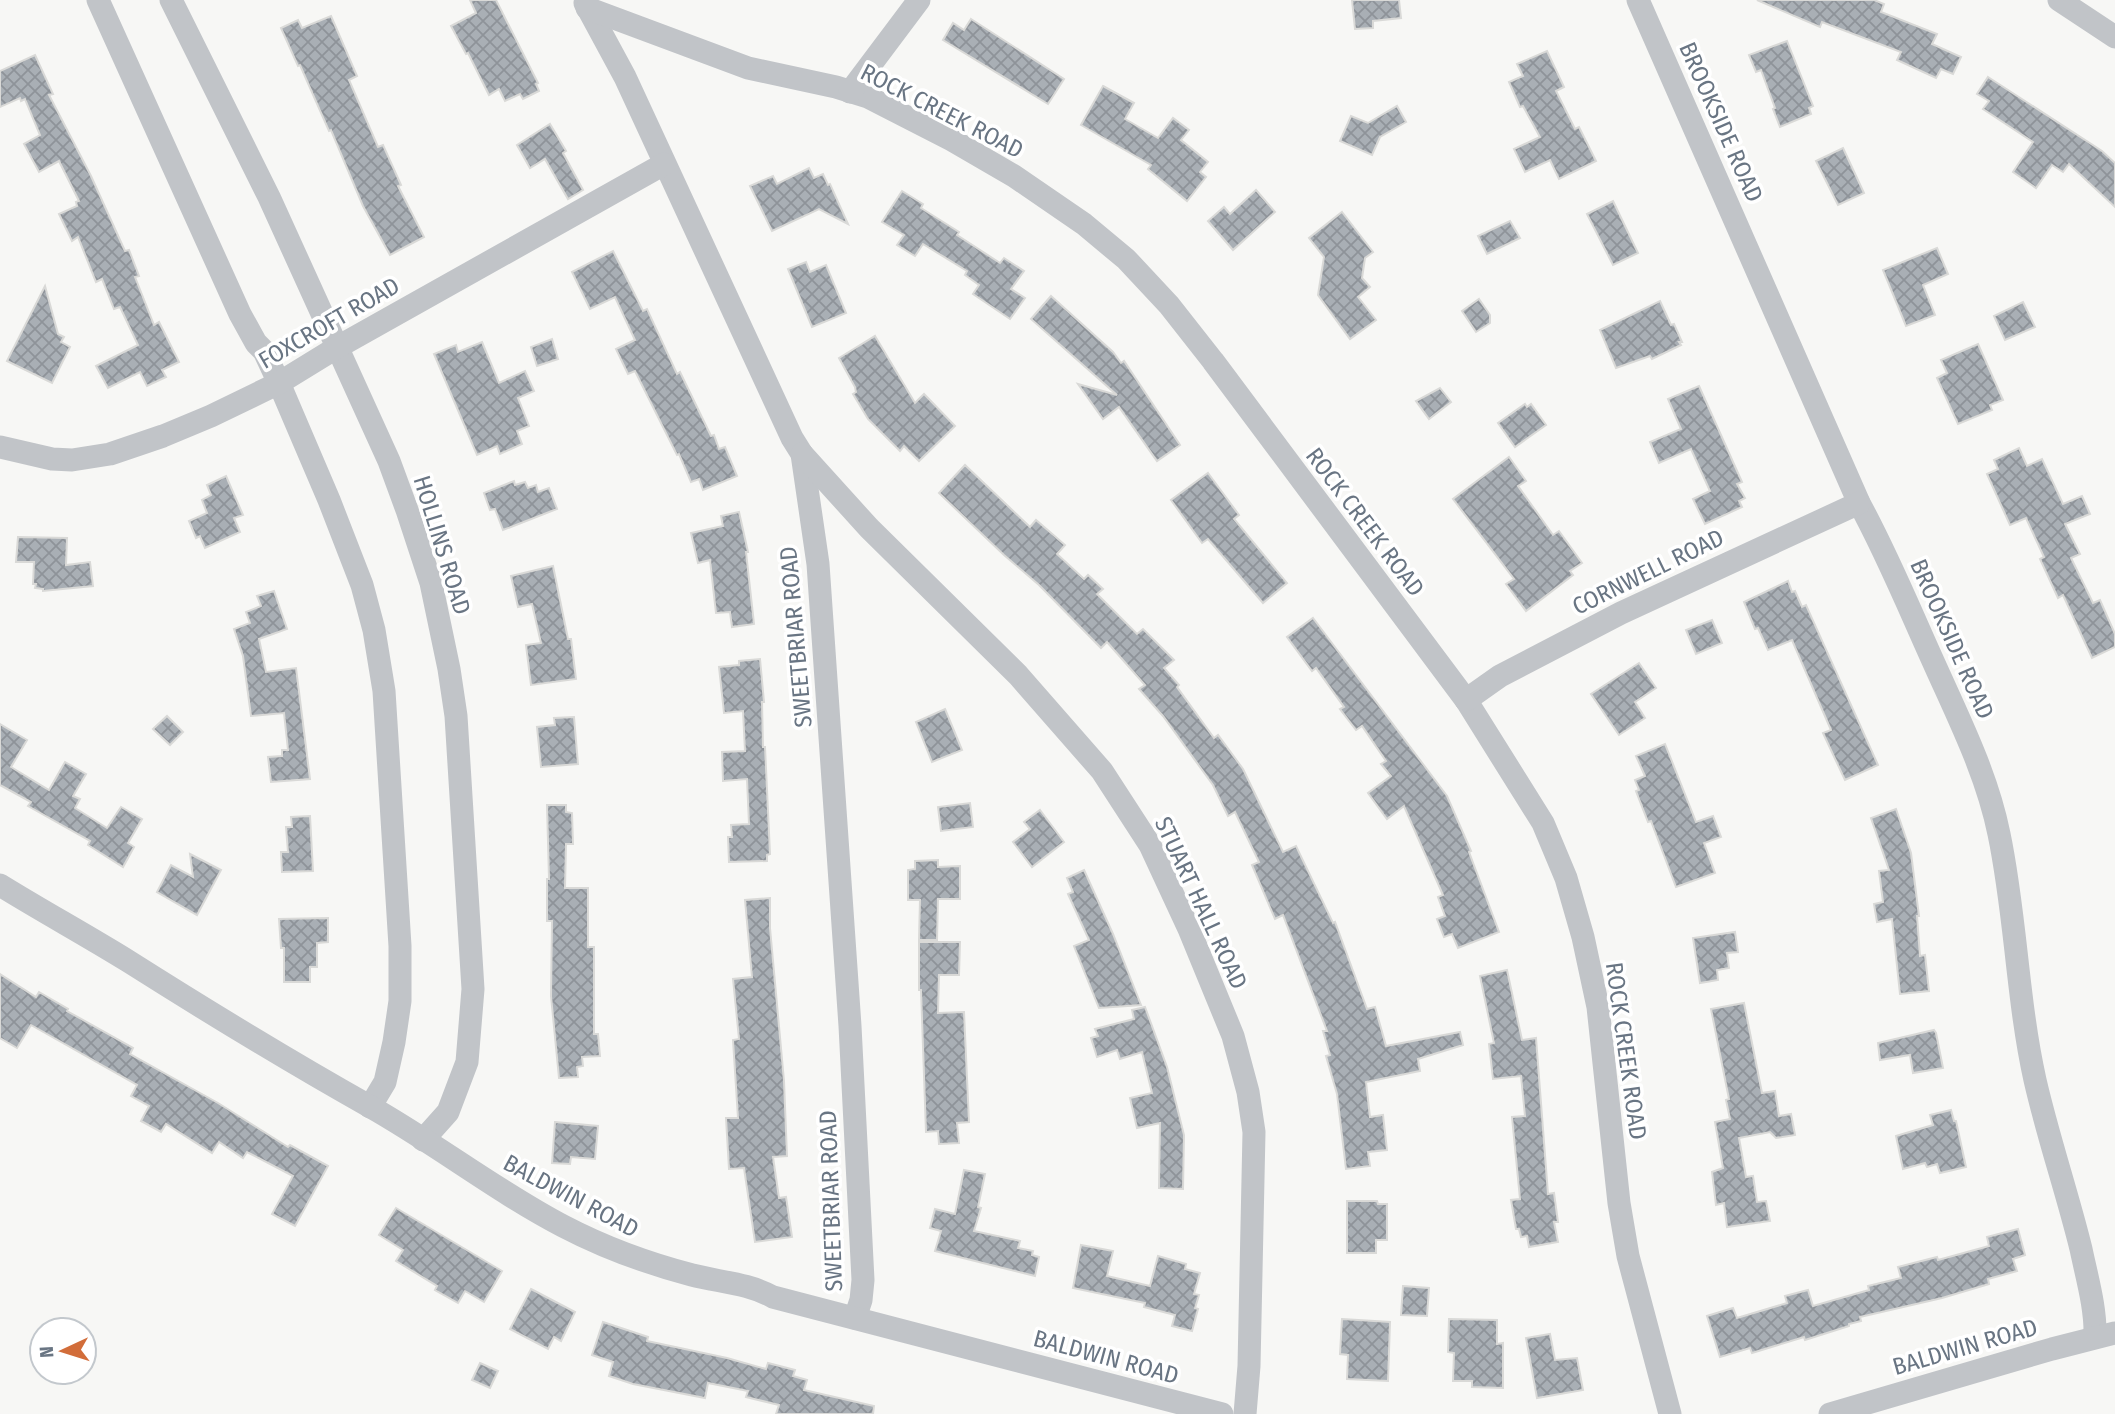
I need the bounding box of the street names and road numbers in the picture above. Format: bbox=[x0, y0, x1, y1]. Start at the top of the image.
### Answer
street label: BROOKSIDE ROAD bbox=[1673, 38, 1769, 206]
street label: ROCK CREEK ROAD bbox=[856, 58, 1028, 164]
street label: FOXCROFT ROAD bbox=[254, 271, 404, 375]
street label: ROCK CREEK ROAD bbox=[1300, 442, 1430, 602]
street label: HOLLINS ROAD bbox=[408, 472, 476, 618]
street label: CORNWELL ROAD bbox=[1568, 523, 1728, 621]
street label: SWEETBRIAR ROAD bbox=[774, 545, 818, 729]
street label: BROOKSIDE ROAD bbox=[1904, 555, 2000, 723]
street label: STUART HALL ROAD bbox=[1149, 812, 1253, 994]
street label: ROCK CREEK ROAD bbox=[1600, 960, 1652, 1142]
street label: SWEETBRIAR ROAD bbox=[814, 1110, 848, 1292]
street label: BALDWIN ROAD bbox=[499, 1149, 643, 1243]
street label: BALDWIN ROAD bbox=[1890, 1313, 2040, 1381]
street label: BALDWIN ROAD bbox=[1030, 1324, 1182, 1390]

